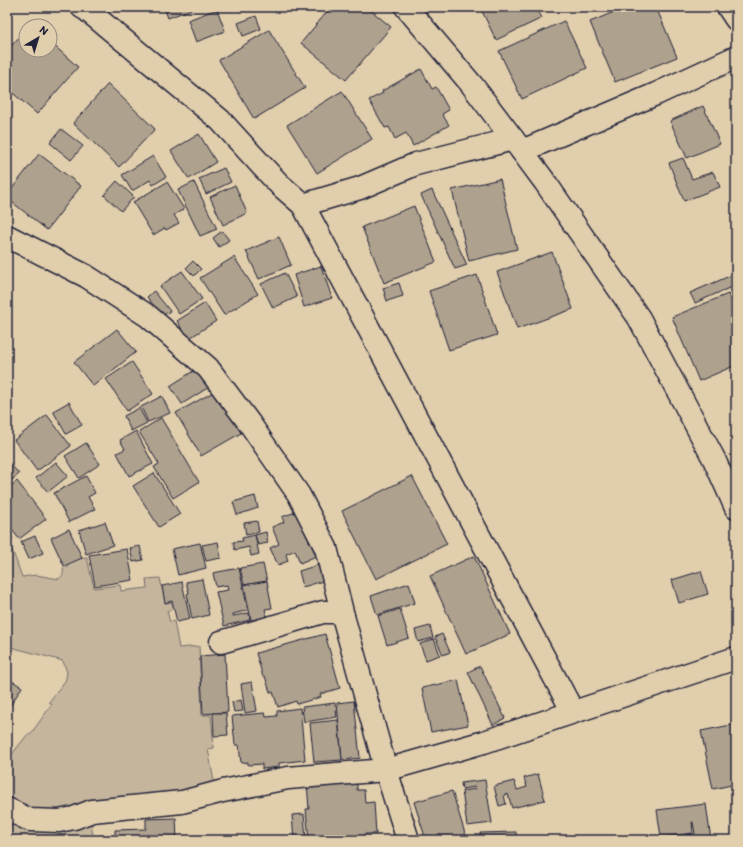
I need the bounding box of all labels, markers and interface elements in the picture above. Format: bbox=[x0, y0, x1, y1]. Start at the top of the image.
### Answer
north arrow bbox=[18, 18, 58, 58]
text: N bbox=[37, 23, 51, 38]

